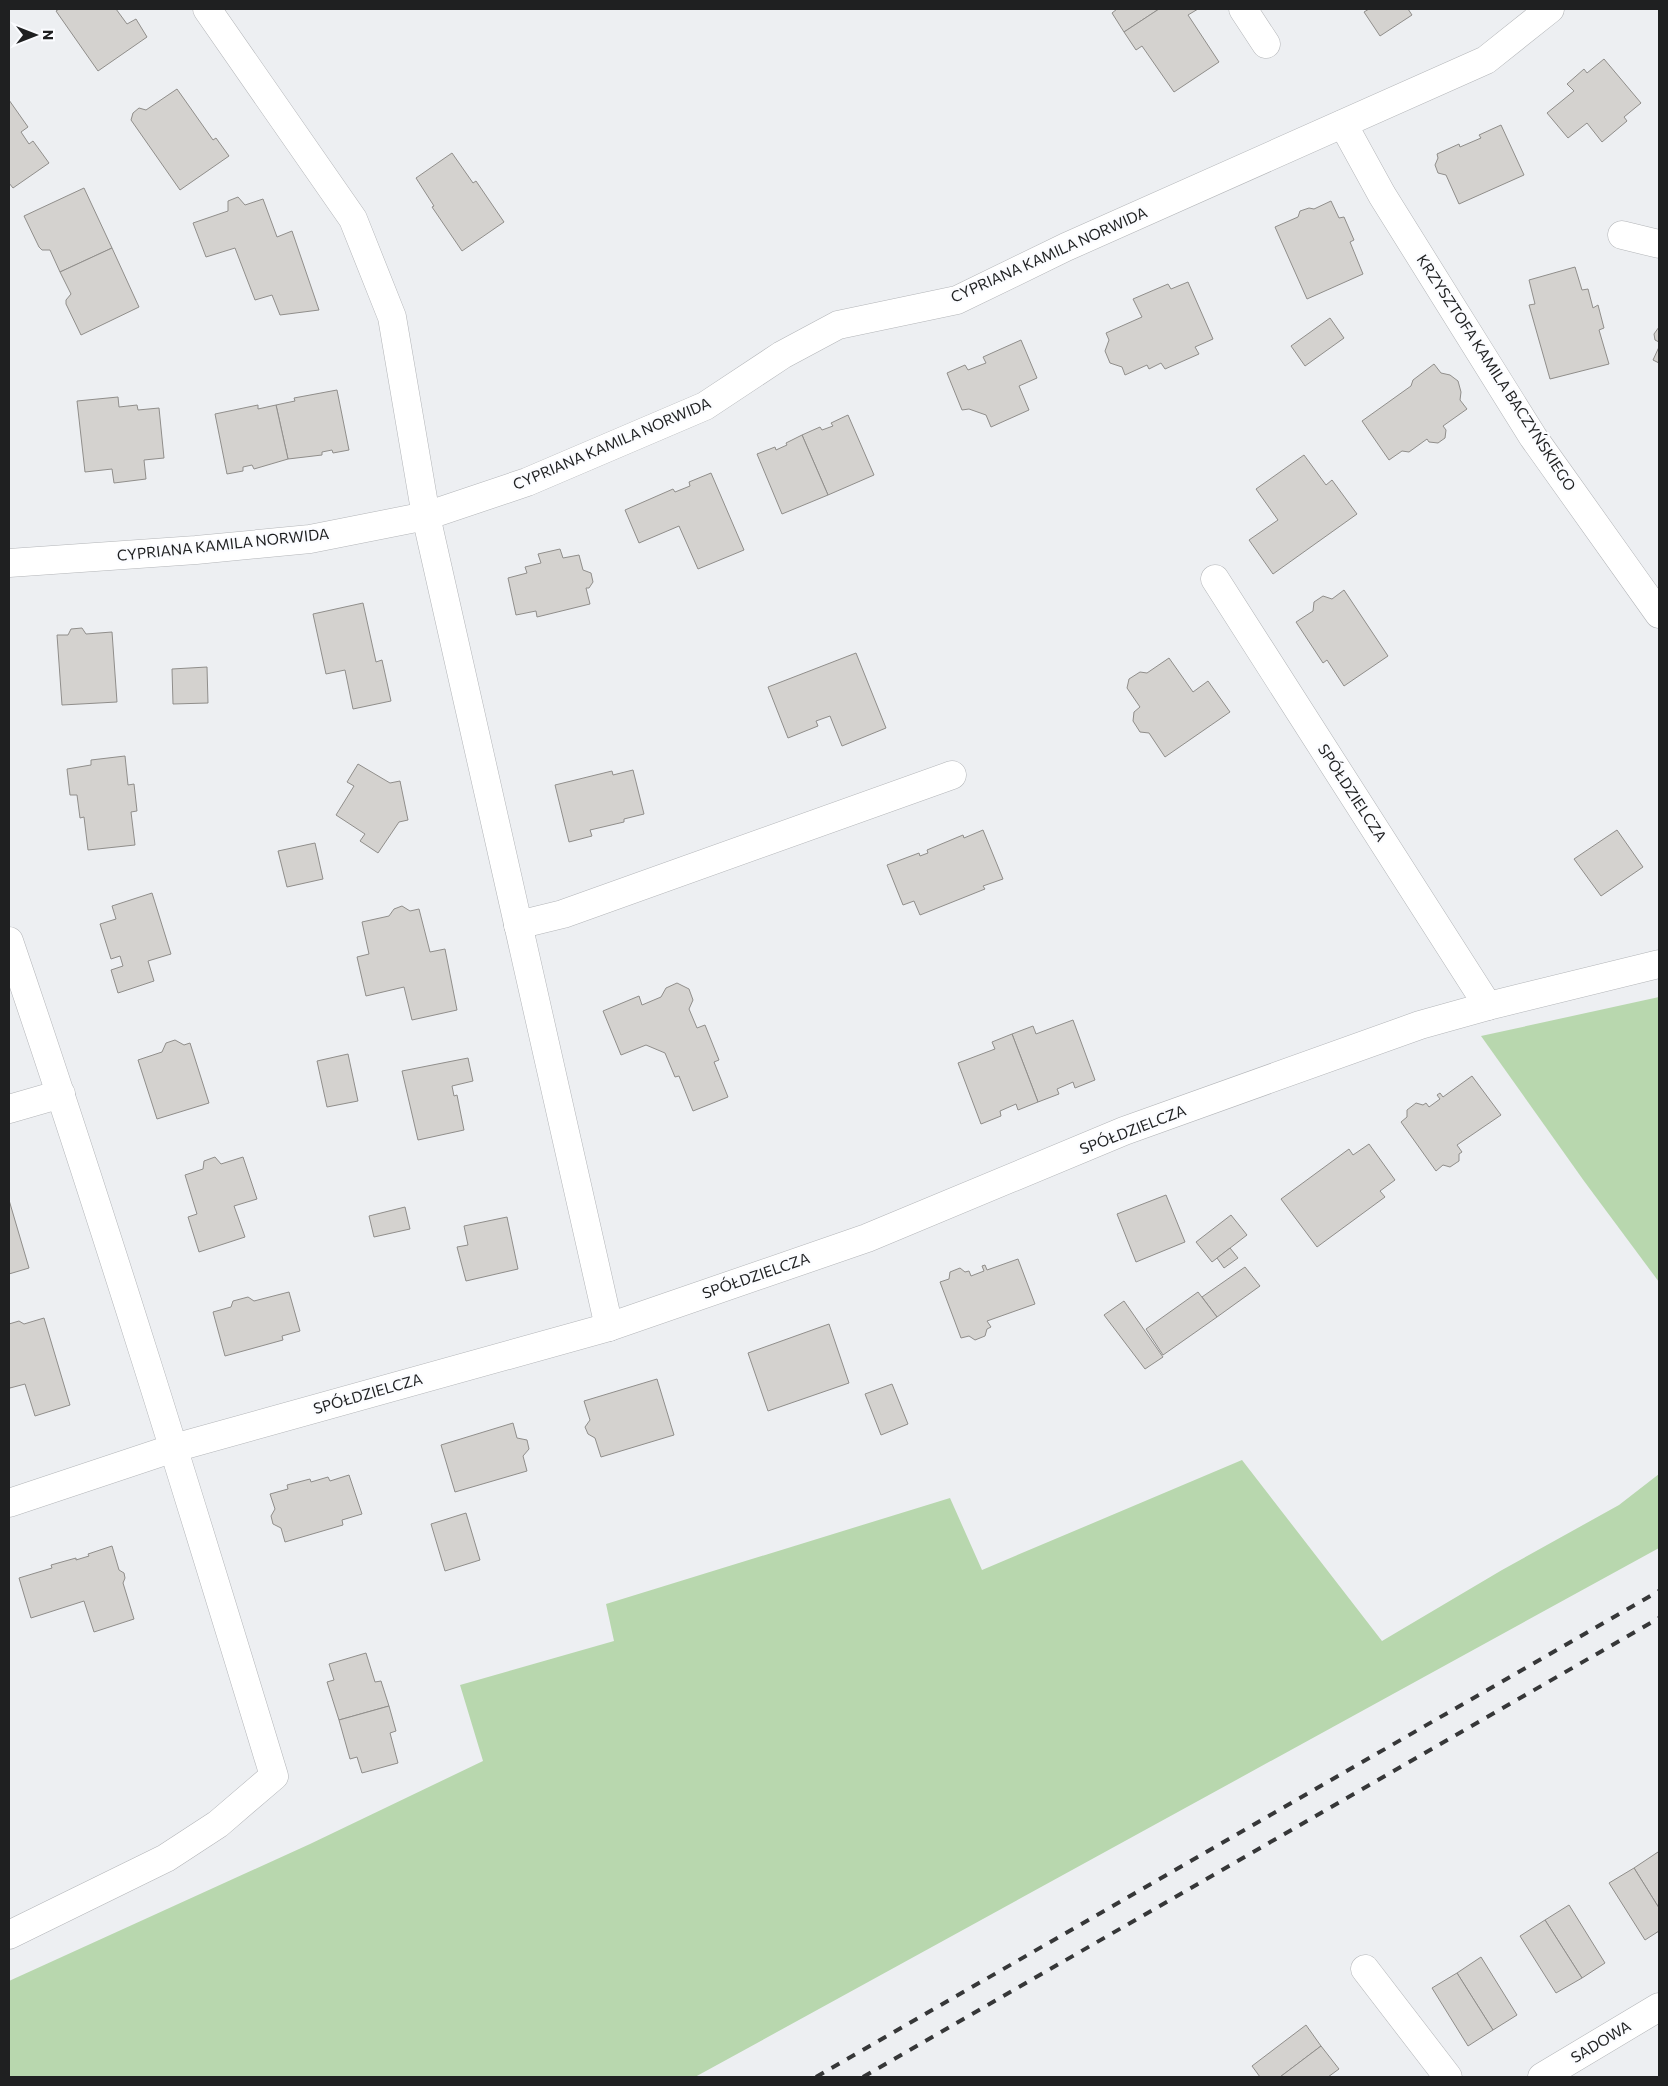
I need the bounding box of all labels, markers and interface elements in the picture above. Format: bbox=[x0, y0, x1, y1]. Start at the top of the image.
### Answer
north arrow bbox=[10, 10, 60, 60]
text: N bbox=[40, 30, 57, 40]
street label: CYPRIANA KAMILA NORWIDA bbox=[948, 203, 1150, 306]
street label: KRZYSZTOFA KAMILA BACZYŃSKIEGO bbox=[1414, 250, 1581, 494]
street label: CYPRIANA KAMILA NORWIDA bbox=[510, 393, 713, 493]
street label: CYPRIANA KAMILA NORWIDA bbox=[116, 524, 330, 564]
street label: SPÓŁDZIELCZA bbox=[1315, 740, 1392, 845]
street label: SPÓŁDZIELCZA bbox=[1077, 1100, 1188, 1158]
street label: SPÓŁDZIELCZA bbox=[699, 1247, 812, 1302]
street label: SPÓŁDZIELCZA bbox=[311, 1368, 424, 1417]
street label: SADOWA bbox=[1567, 2016, 1634, 2066]

